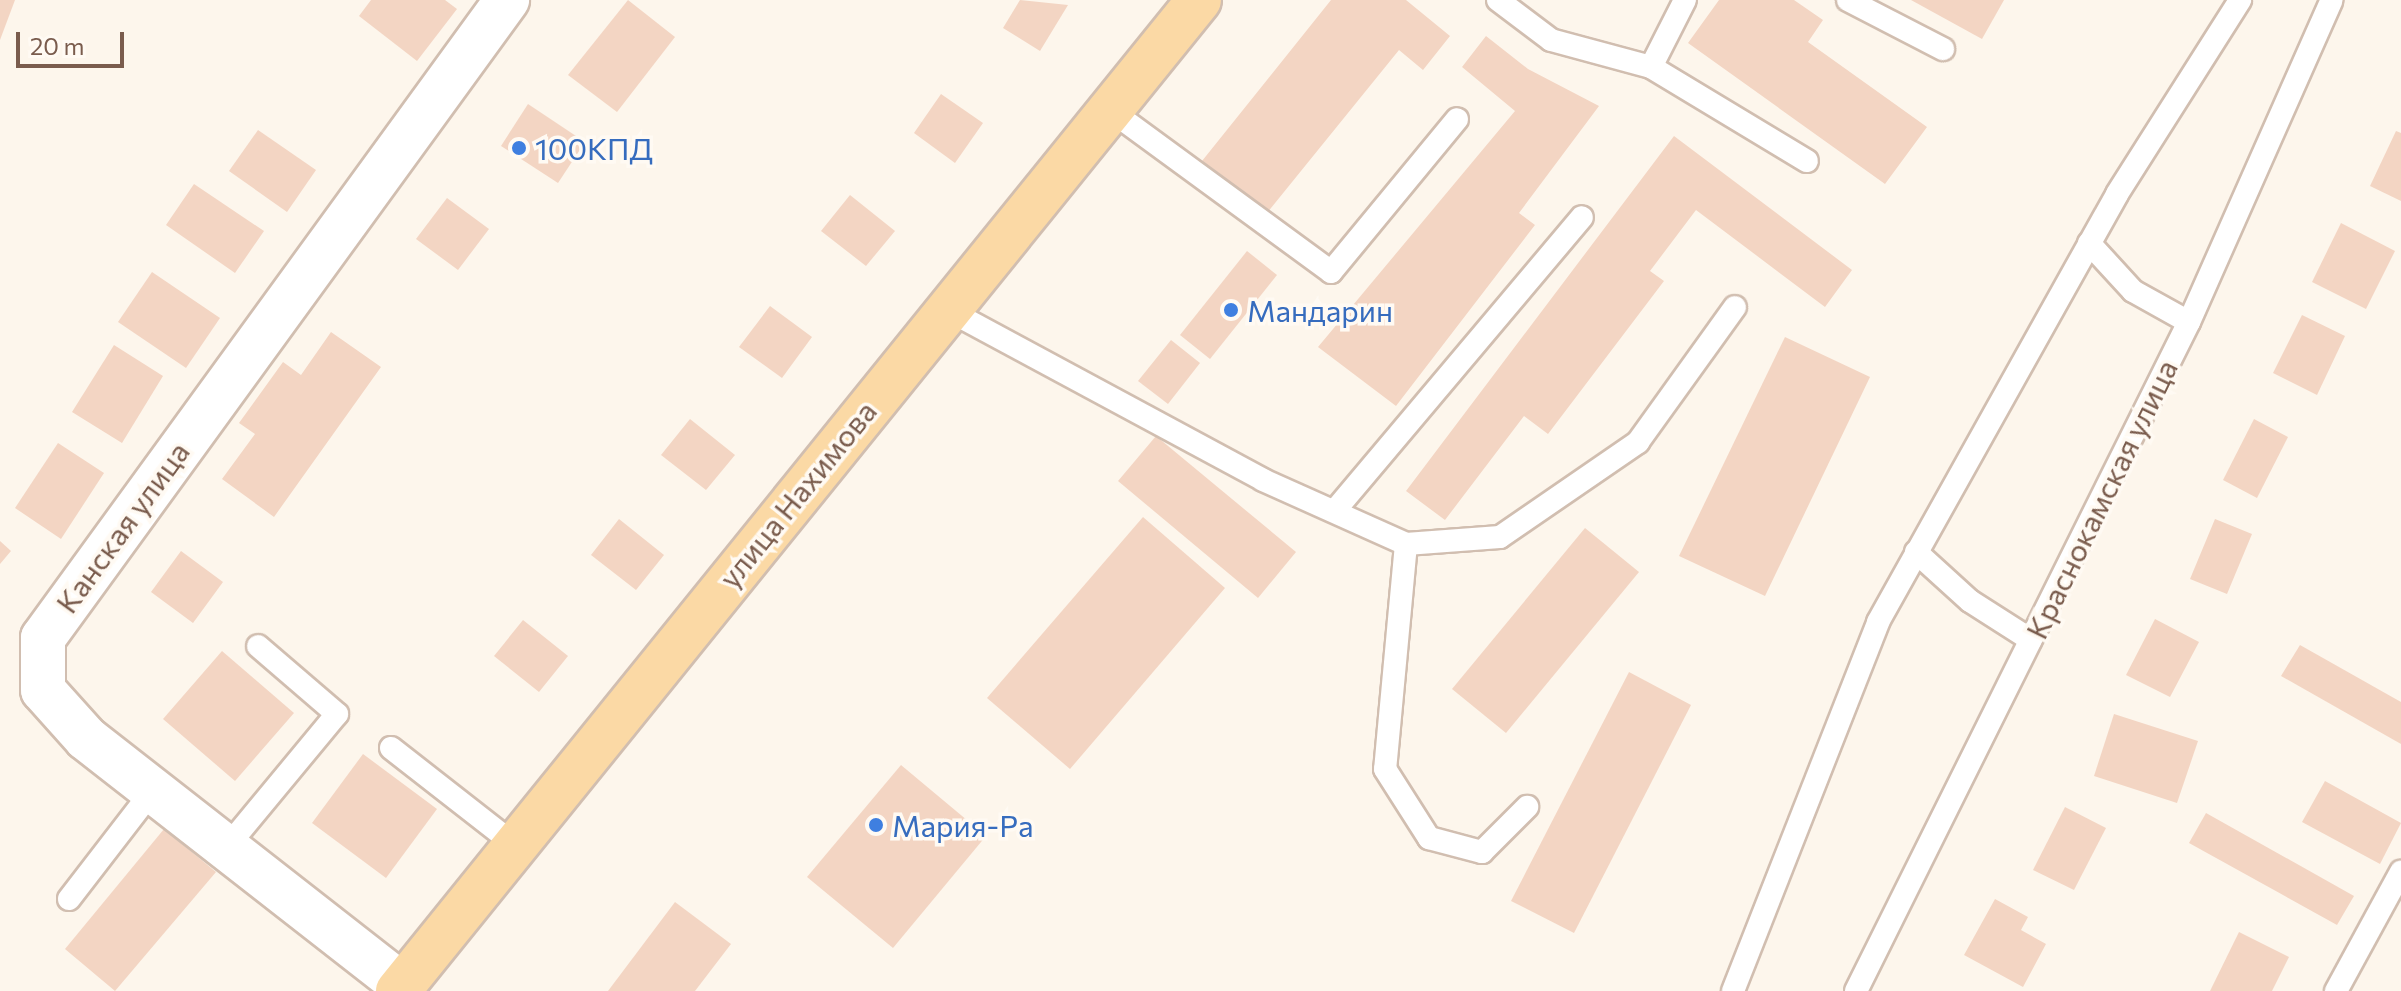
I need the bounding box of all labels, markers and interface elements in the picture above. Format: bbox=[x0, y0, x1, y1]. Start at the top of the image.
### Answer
scale bar bbox=[20, 16, 128, 66]
text: 20 m bbox=[30, 31, 84, 60]
place label: 100КПД bbox=[535, 130, 653, 166]
marker: 100КПД bbox=[510, 139, 528, 157]
place label: Мандарин bbox=[1247, 292, 1393, 328]
marker: Мандарин bbox=[1222, 301, 1240, 319]
street label: Краснокамская улица bbox=[2018, 354, 2184, 644]
street label: улица Нахимова bbox=[711, 393, 883, 595]
street label: Канская улица bbox=[48, 434, 196, 620]
place label: Мария-Ра bbox=[892, 807, 1034, 843]
marker: Мария-Ра bbox=[867, 816, 885, 834]

